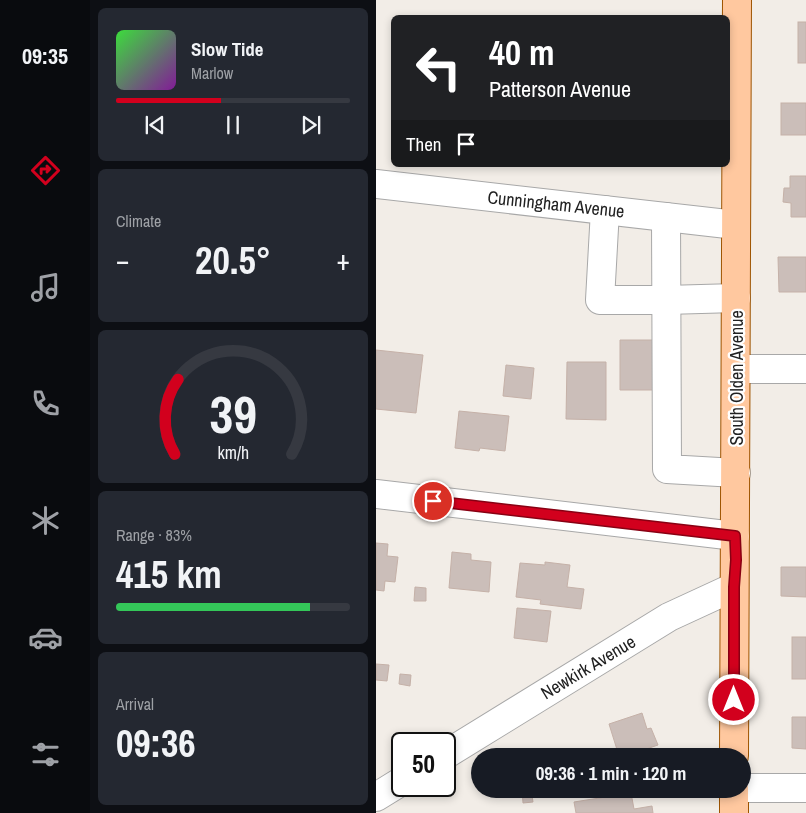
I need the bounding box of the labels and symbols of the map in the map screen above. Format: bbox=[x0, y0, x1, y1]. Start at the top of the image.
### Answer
street label: Cunningham Avenue bbox=[486, 184, 626, 224]
street label: South Olden Avenue bbox=[724, 310, 749, 446]
pin bbox=[412, 480, 454, 522]
street label: Newkirk Avenue bbox=[536, 629, 640, 705]
position arrow bbox=[707, 673, 759, 725]
speed limit sign: 50 bbox=[391, 732, 456, 797]

